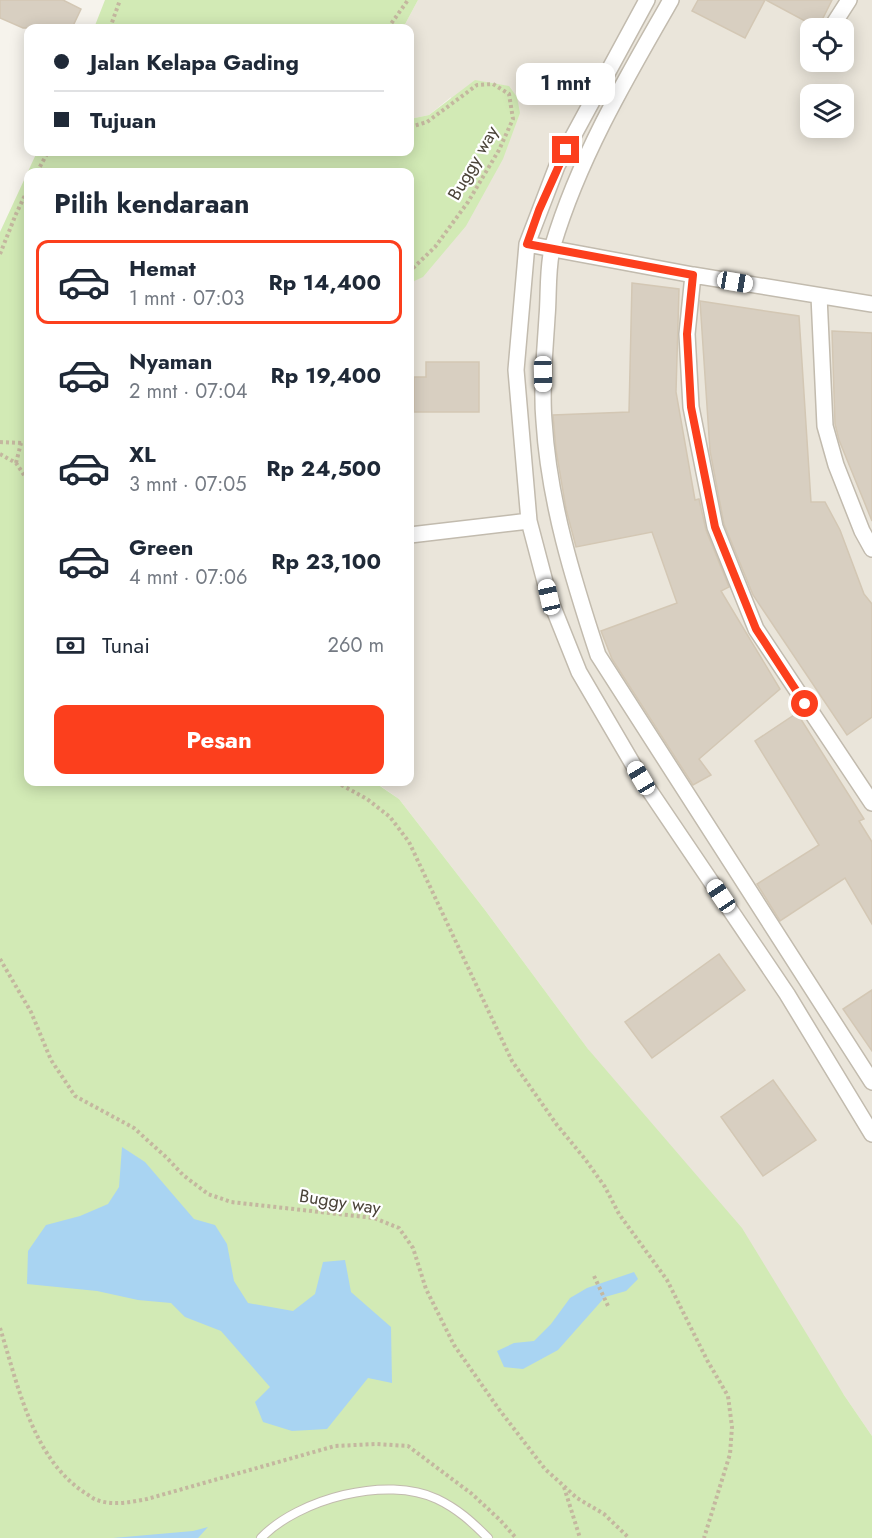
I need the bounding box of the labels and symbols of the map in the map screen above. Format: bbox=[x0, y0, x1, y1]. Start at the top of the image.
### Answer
callout: 1 mnt bbox=[516, 63, 616, 105]
street label: Buggy way bbox=[441, 121, 505, 205]
route end bbox=[552, 136, 579, 163]
car bbox=[716, 270, 754, 294]
car bbox=[534, 356, 552, 392]
car bbox=[536, 577, 562, 617]
route start bbox=[791, 690, 818, 717]
car bbox=[624, 758, 658, 798]
car bbox=[703, 876, 739, 916]
street label: Buggy way bbox=[297, 1183, 383, 1221]

